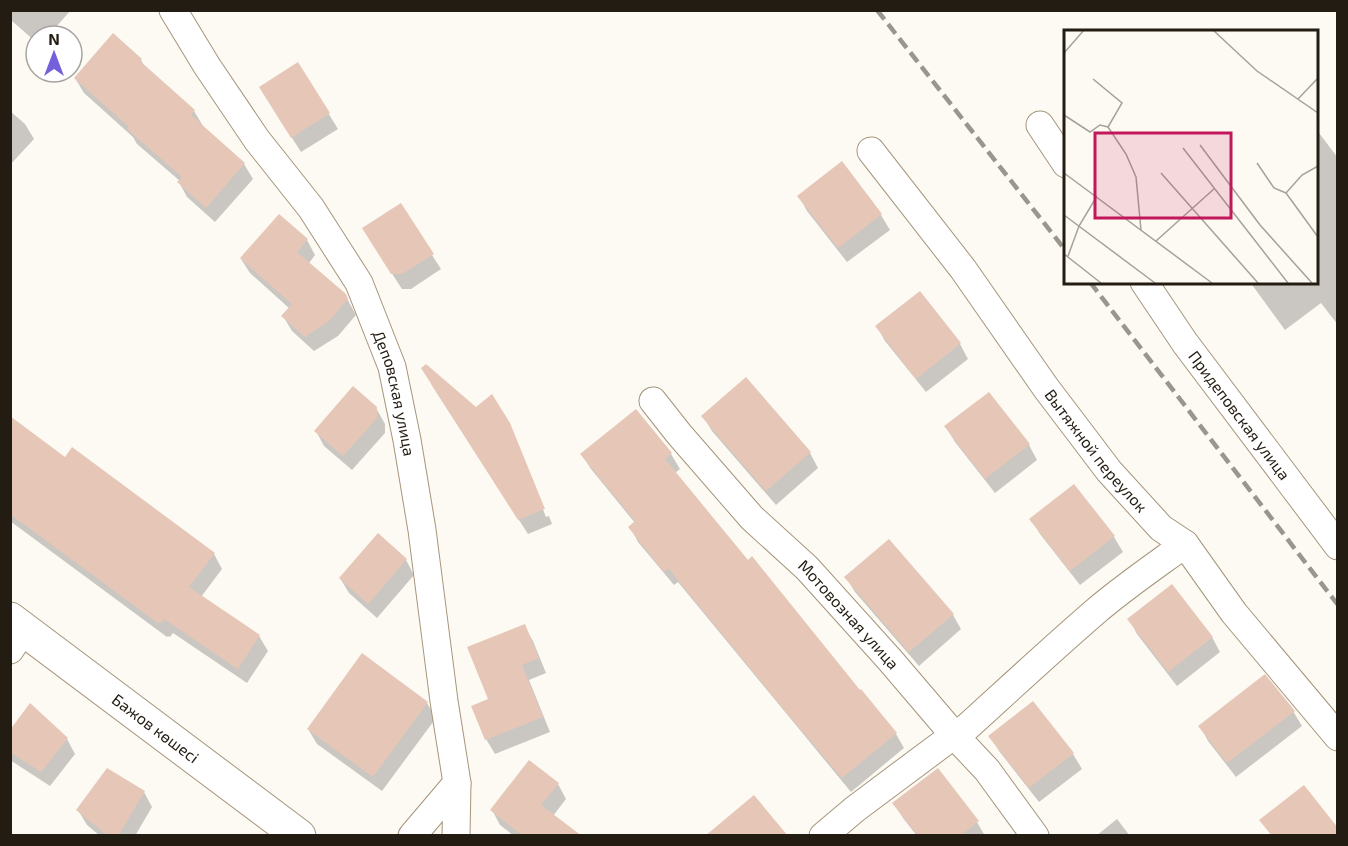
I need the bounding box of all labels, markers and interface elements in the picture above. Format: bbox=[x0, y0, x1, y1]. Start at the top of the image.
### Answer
north arrow bbox=[24, 24, 84, 84]
text: N bbox=[48, 29, 60, 48]
inset map bbox=[1064, 30, 1318, 284]
street label: Деповская улица bbox=[370, 327, 420, 457]
street label: Придеповская улица bbox=[1185, 347, 1295, 483]
street label: Вытяжной переулок bbox=[1041, 385, 1152, 516]
street label: Мотовозная улица bbox=[795, 555, 903, 673]
street label: Бажов көшесі bbox=[109, 689, 203, 767]

